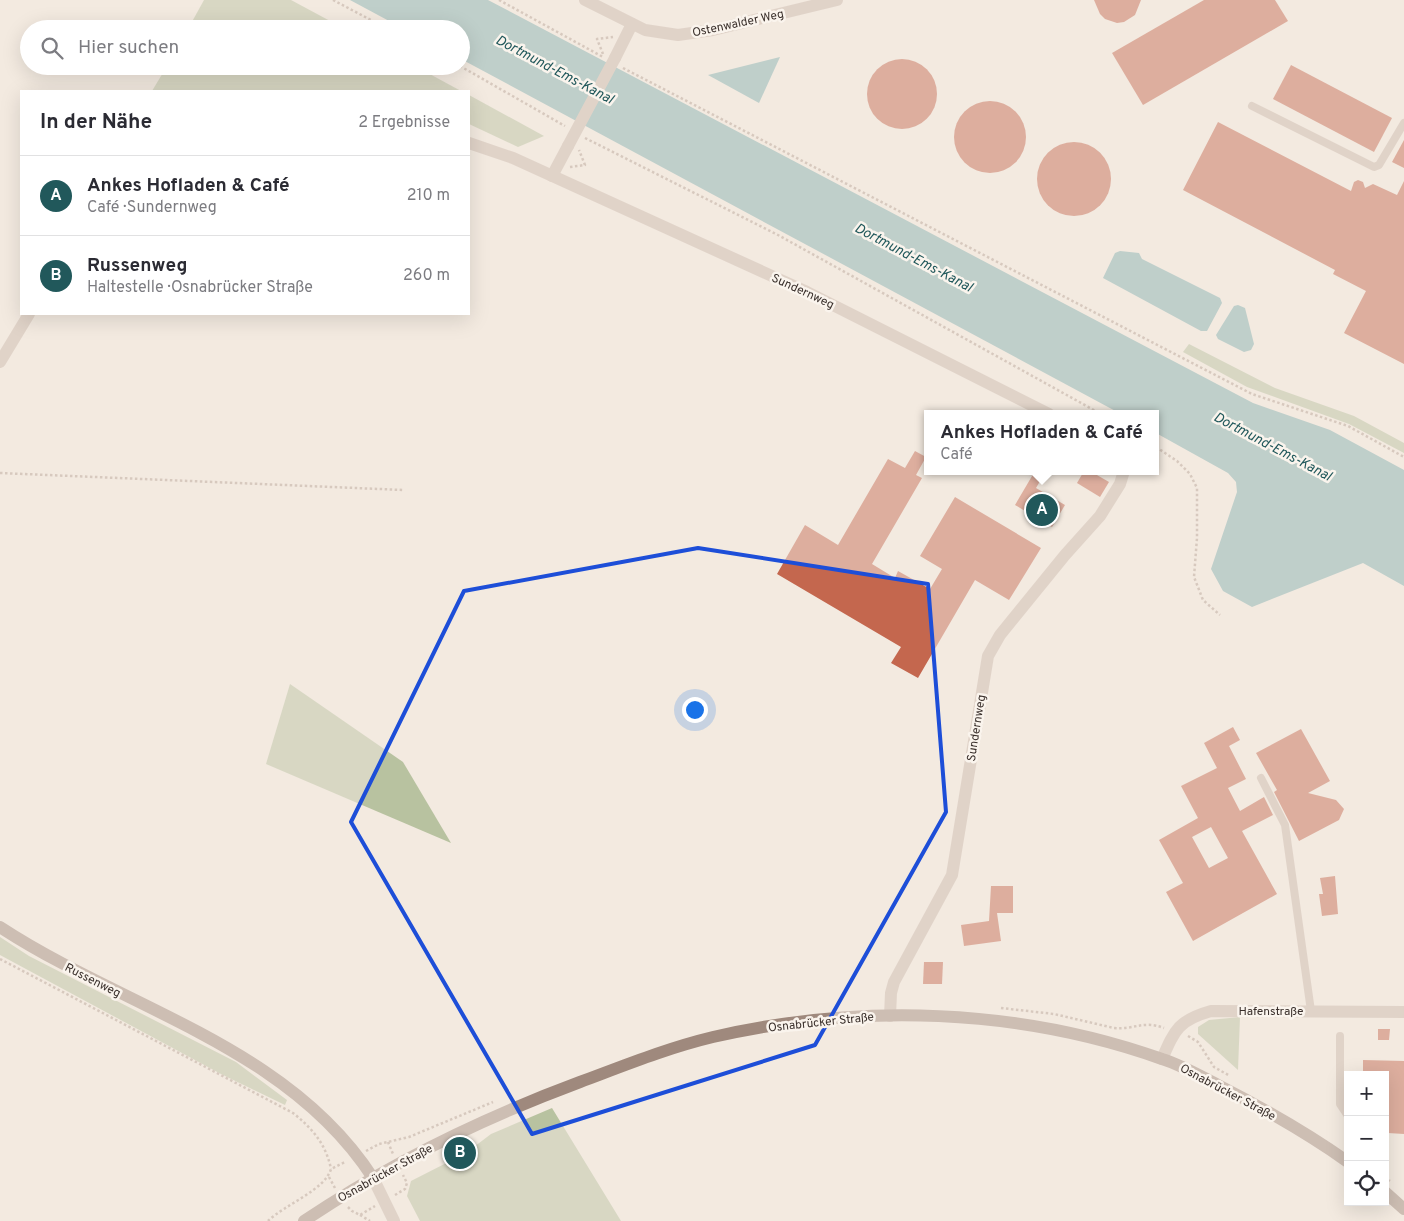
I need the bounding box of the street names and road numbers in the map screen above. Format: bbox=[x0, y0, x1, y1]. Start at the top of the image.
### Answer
street label: Ostenwalder Weg bbox=[691, 6, 786, 42]
street label: Sundernweg bbox=[769, 270, 837, 313]
street label: Sundernweg bbox=[964, 694, 990, 763]
street label: Russenweg bbox=[62, 960, 123, 1002]
street label: Hafenstraße bbox=[1239, 1004, 1303, 1020]
street label: Osnabrücker Straße bbox=[767, 1009, 875, 1037]
street label: Osnabrücker Straße bbox=[1177, 1061, 1278, 1125]
street label: Osnabrücker Straße bbox=[335, 1141, 436, 1207]

